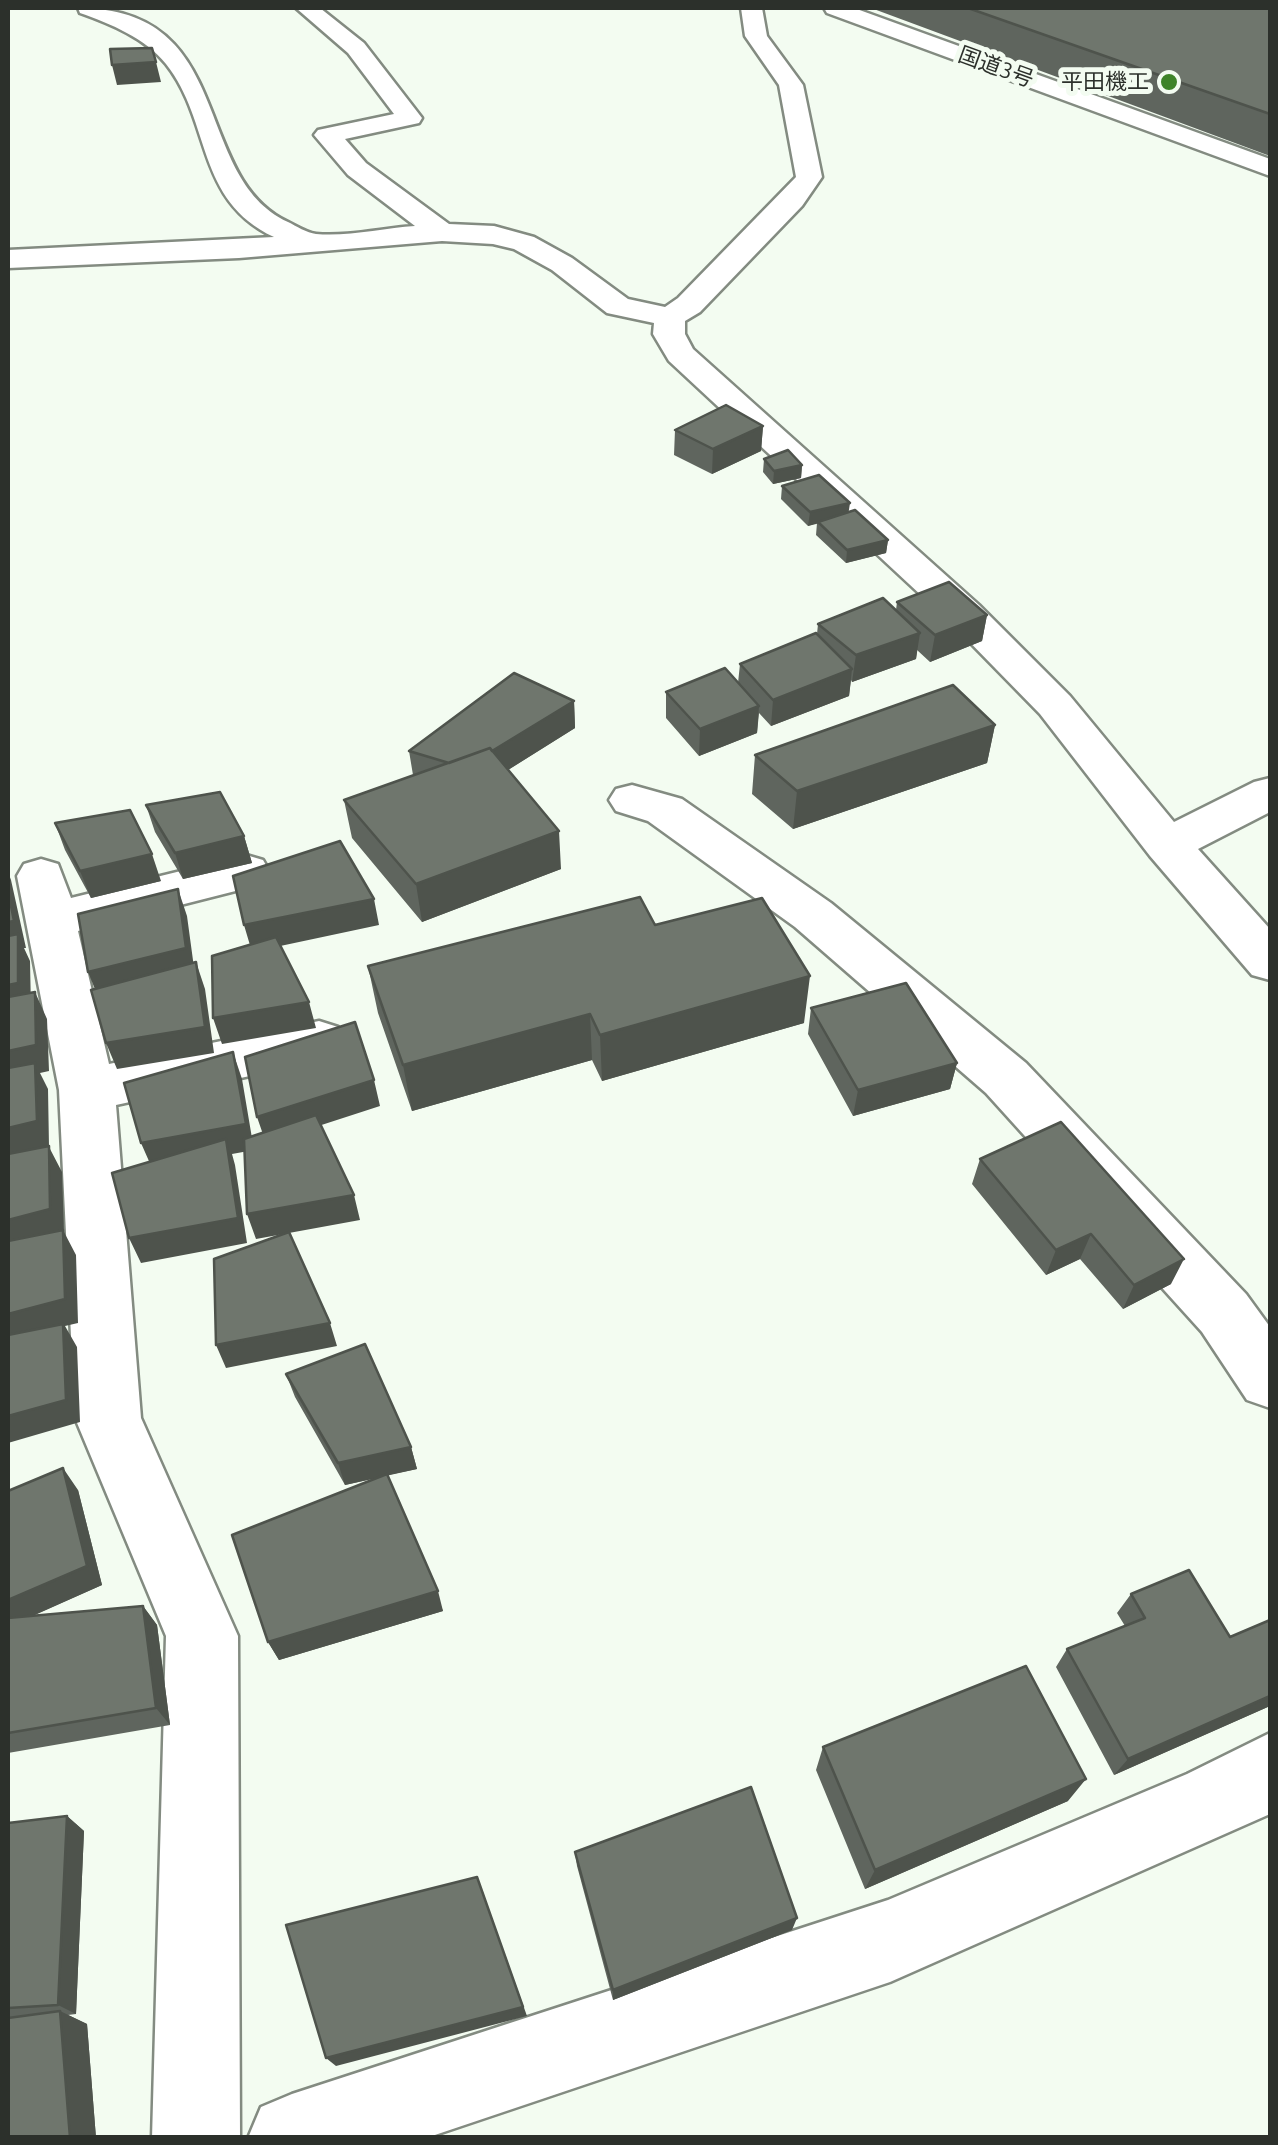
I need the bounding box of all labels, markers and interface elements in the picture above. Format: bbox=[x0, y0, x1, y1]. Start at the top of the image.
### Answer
street label: 国道3号 bbox=[955, 41, 1037, 93]
place label: 平田機工 bbox=[1061, 69, 1149, 95]
marker: 平田機工 bbox=[1158, 71, 1180, 93]

